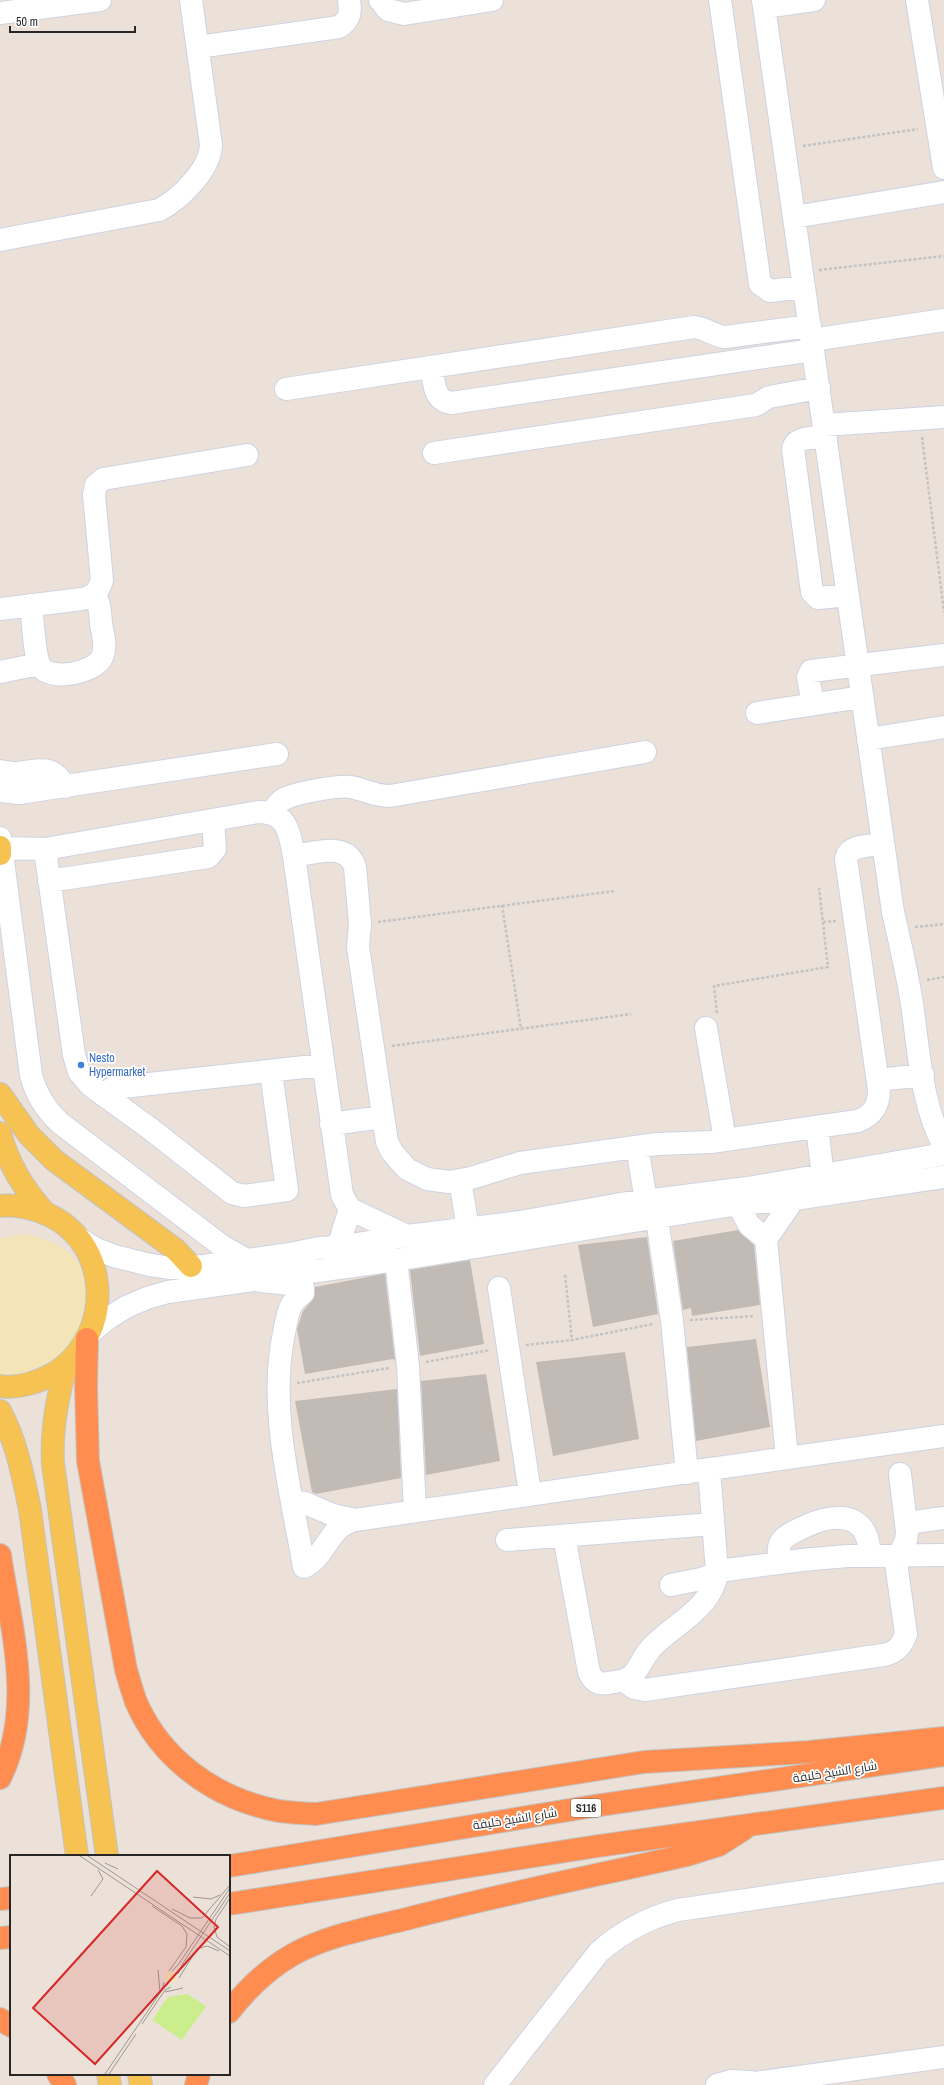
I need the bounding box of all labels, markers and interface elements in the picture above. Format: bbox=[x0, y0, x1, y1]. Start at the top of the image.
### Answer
scale bar bbox=[10, 8, 135, 34]
text: 50 m bbox=[16, 14, 38, 30]
place label: Nesto Hypermarket bbox=[89, 1050, 146, 1080]
marker: Nesto Hypermarket bbox=[76, 1060, 86, 1070]
street label: شارع الشيخ خليفة bbox=[792, 1757, 878, 1787]
road number: S116 bbox=[571, 1799, 601, 1817]
street label: شارع الشيخ خليفة bbox=[472, 1804, 558, 1834]
inset map bbox=[10, 1855, 230, 2075]

